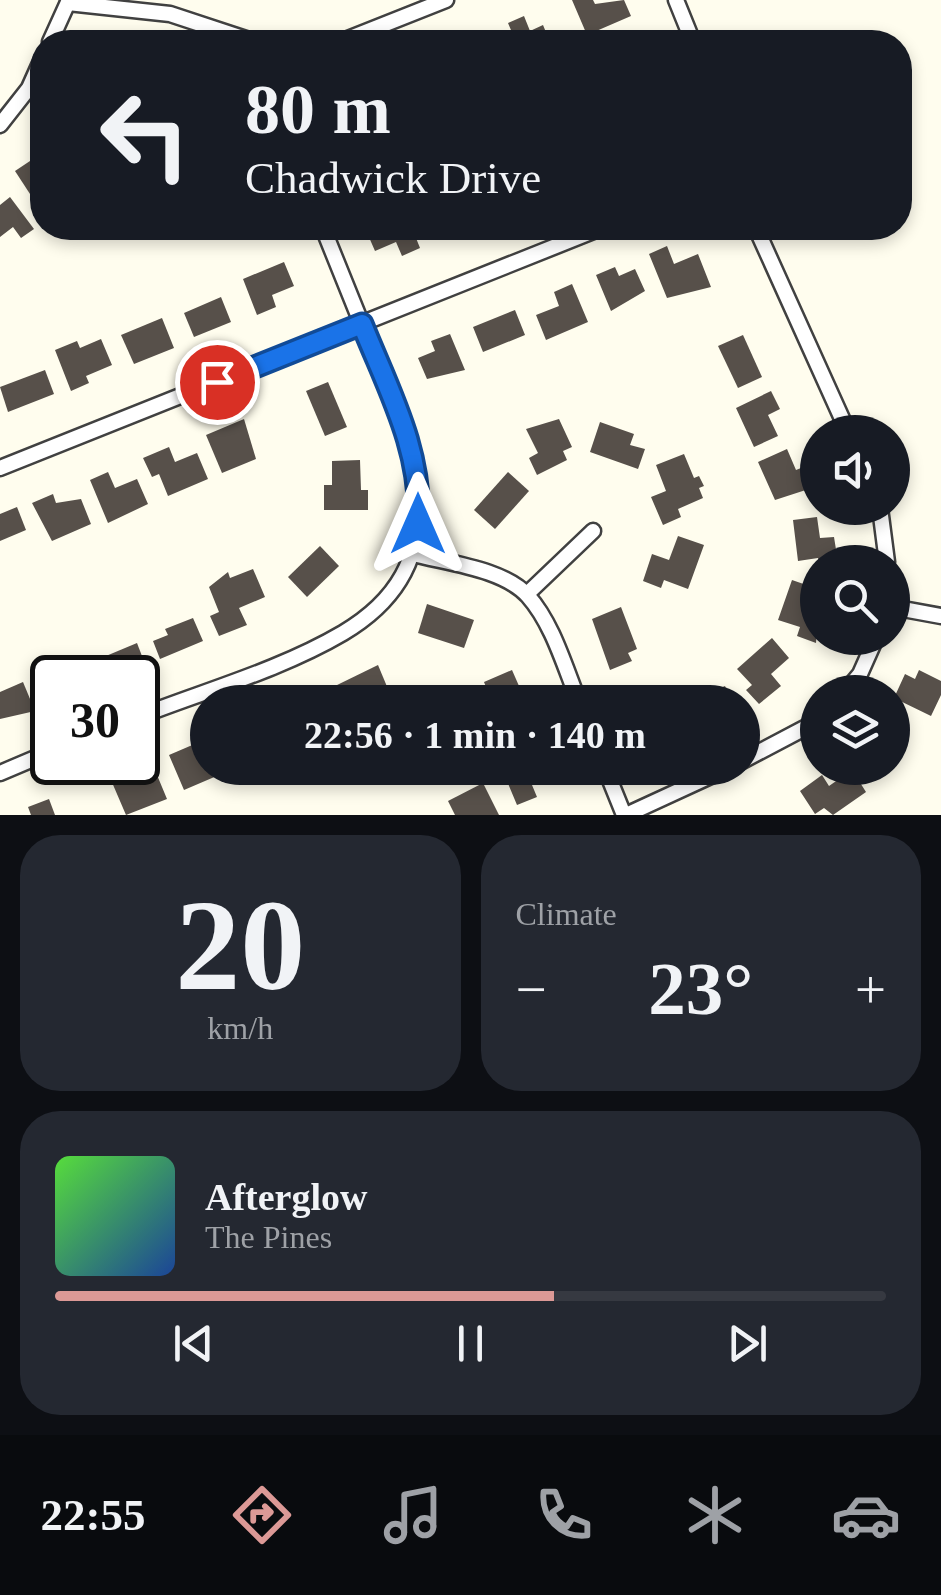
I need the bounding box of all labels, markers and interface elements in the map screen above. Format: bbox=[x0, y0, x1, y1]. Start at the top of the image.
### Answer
icon: left bbox=[80, 70, 210, 200]
text: 80 m bbox=[245, 71, 391, 148]
text: Chadwick Drive bbox=[245, 153, 541, 203]
pin bbox=[175, 340, 260, 425]
icon: arrive bbox=[190, 355, 245, 410]
map controls bbox=[800, 415, 910, 785]
button: sound bbox=[800, 415, 910, 525]
position arrow bbox=[366, 472, 470, 576]
button: search bbox=[800, 545, 910, 655]
speed limit sign: 30 bbox=[30, 655, 160, 785]
button: layers bbox=[800, 675, 910, 785]
text: 22:56 · 1 min · 140 m bbox=[304, 714, 646, 756]
text: 20 bbox=[175, 873, 305, 1017]
text: Climate bbox=[516, 896, 617, 932]
text: 23° bbox=[648, 947, 753, 1030]
text: − bbox=[516, 959, 547, 1020]
text: + bbox=[855, 959, 886, 1020]
text: km/h bbox=[207, 1010, 273, 1046]
text: Afterglow bbox=[205, 1176, 367, 1218]
text: The Pines bbox=[205, 1219, 332, 1255]
icon: previous bbox=[166, 1316, 221, 1371]
icon: pause bbox=[443, 1316, 498, 1371]
icon: next bbox=[720, 1316, 775, 1371]
icon: directions bbox=[227, 1480, 297, 1550]
icon: music bbox=[378, 1480, 448, 1550]
icon: phone bbox=[529, 1480, 599, 1550]
icon: climate bbox=[680, 1480, 750, 1550]
icon: car bbox=[831, 1480, 901, 1550]
text: 22:55 bbox=[41, 1490, 146, 1540]

